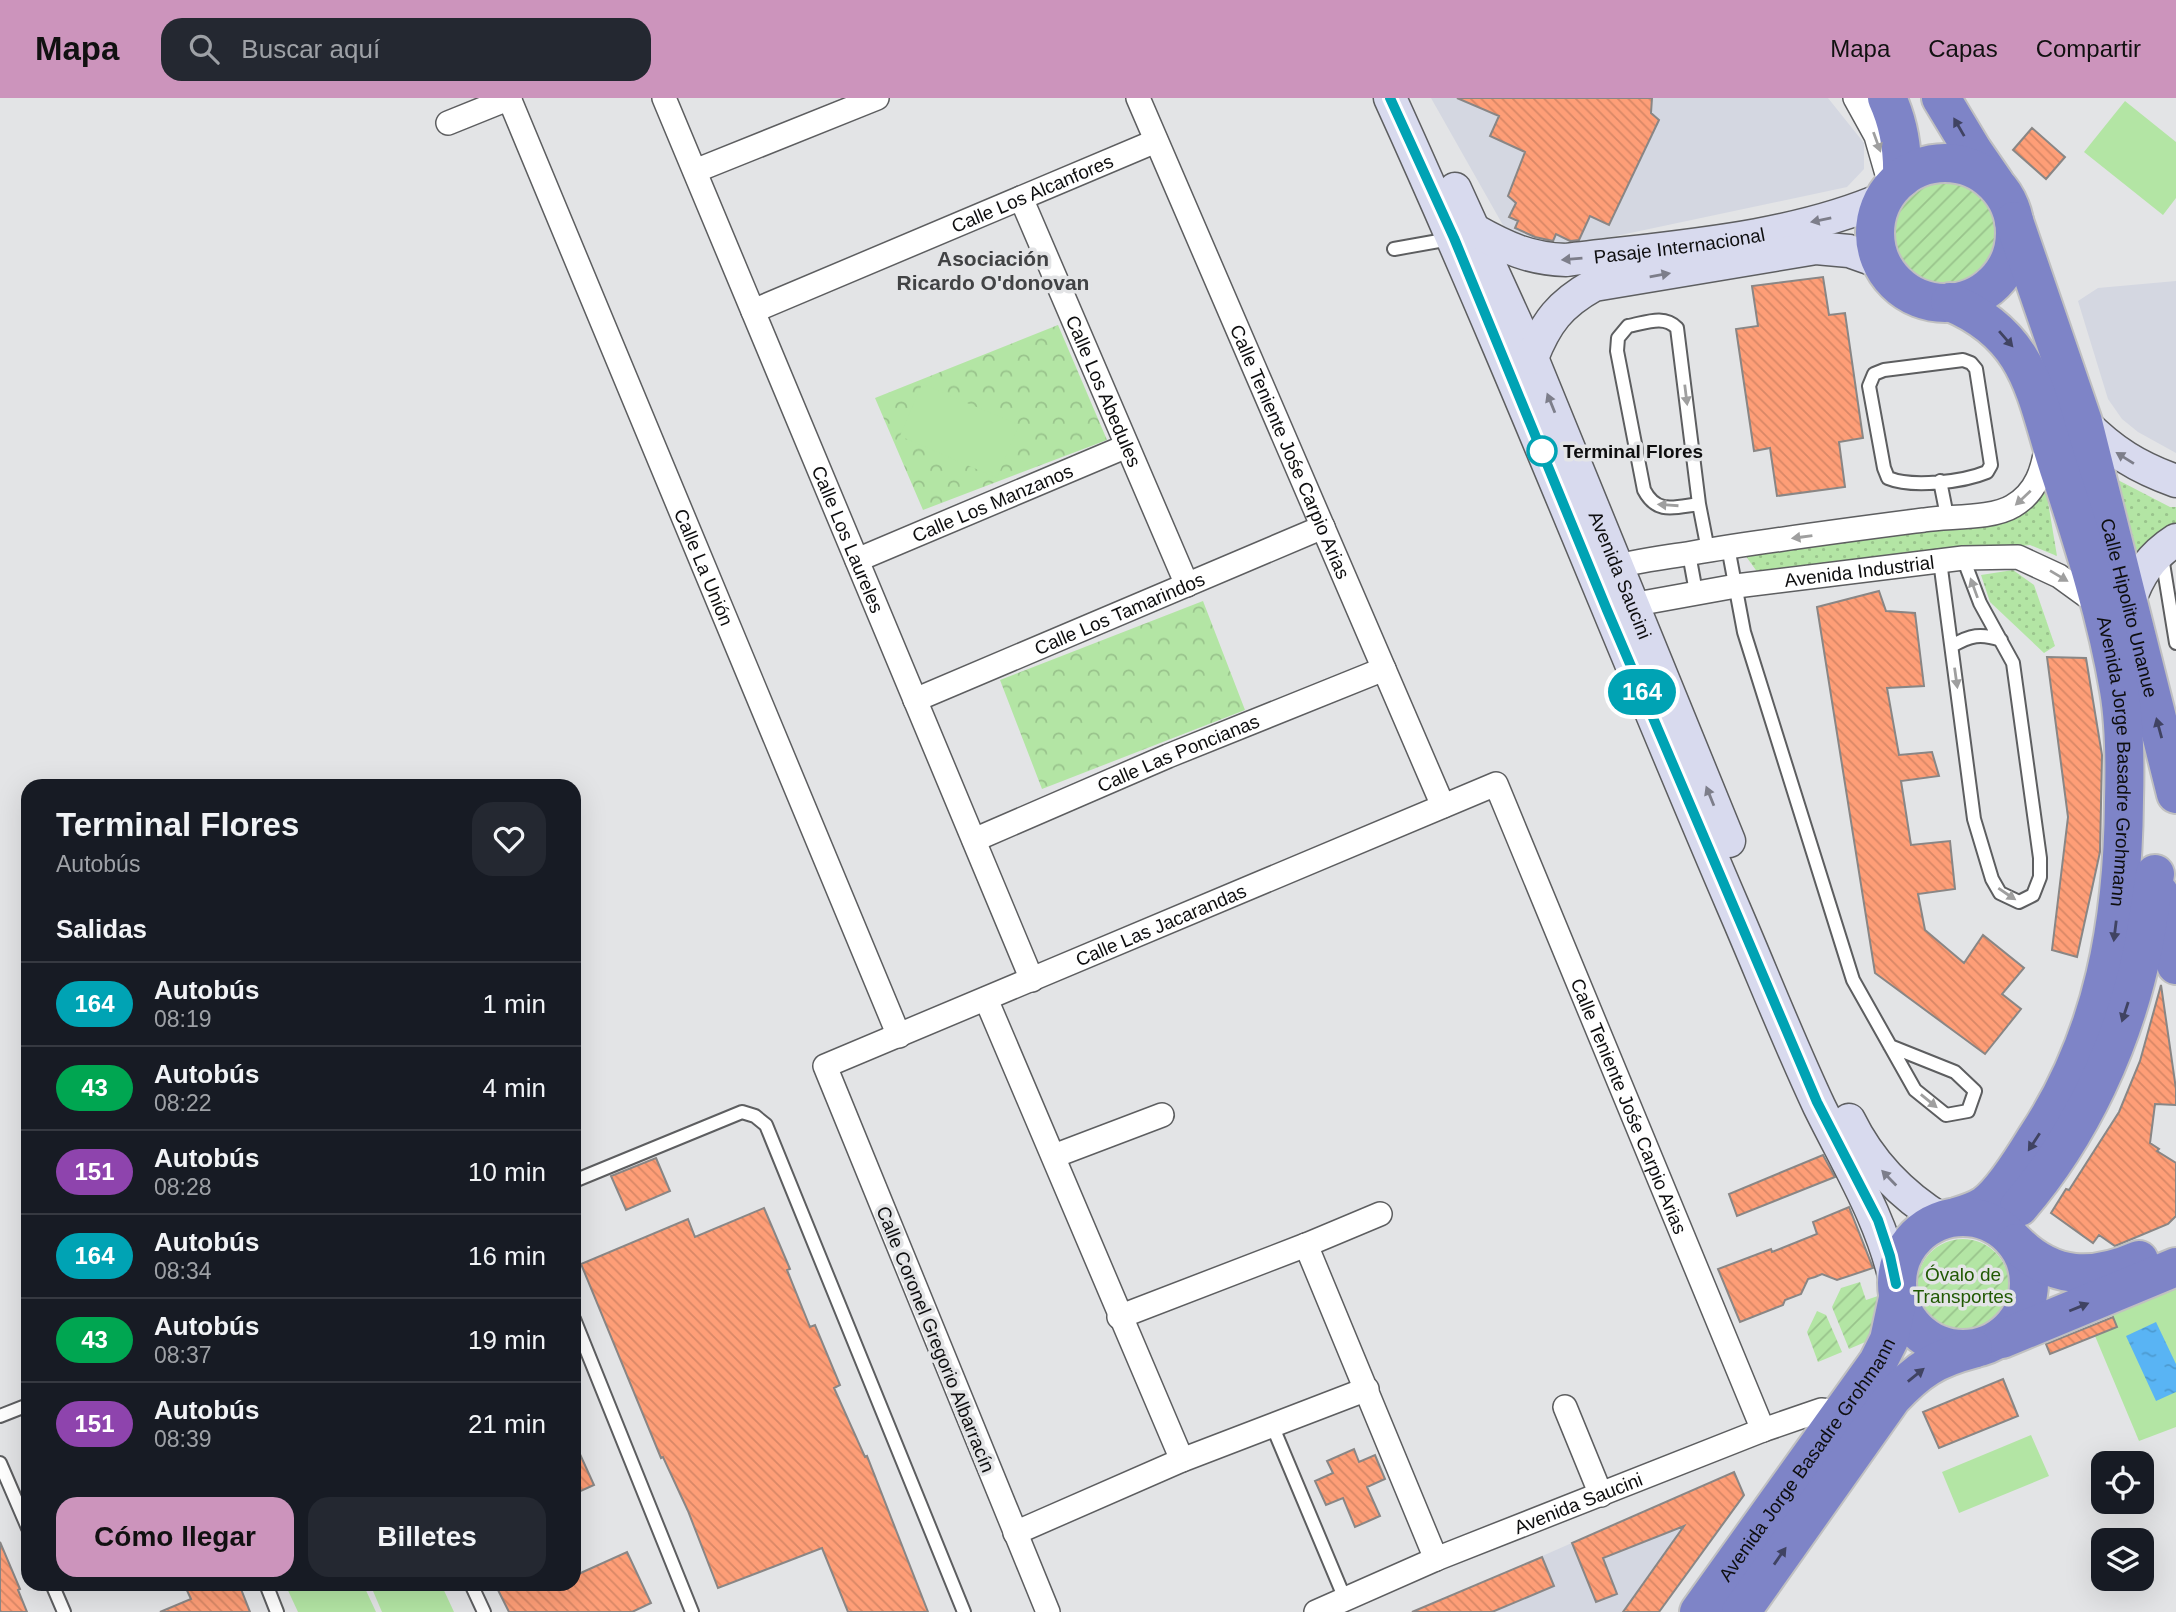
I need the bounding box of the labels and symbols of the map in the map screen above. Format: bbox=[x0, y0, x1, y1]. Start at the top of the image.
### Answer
one-way arrow bbox=[1953, 117, 1965, 137]
one-way arrow bbox=[1872, 131, 1883, 152]
street label: Calle Los Alcanfores bbox=[948, 150, 1116, 237]
one-way arrow bbox=[1810, 215, 1832, 226]
street label: Pasaje Internacional bbox=[1593, 224, 1767, 268]
district label: Asociación Ricardo O'donovan bbox=[897, 247, 1089, 294]
one-way arrow bbox=[1561, 254, 1583, 265]
one-way arrow bbox=[1649, 269, 1671, 280]
street label: Calle Los Abedules bbox=[1062, 312, 1145, 470]
street label: Calle Teniente Jośe Carpio Arias bbox=[1226, 322, 1354, 582]
one-way arrow bbox=[1998, 331, 2013, 348]
one-way arrow bbox=[1680, 385, 1691, 407]
one-way arrow bbox=[1545, 393, 1556, 414]
marker: Terminal Flores bbox=[1527, 436, 1557, 466]
place label: Terminal Flores bbox=[1563, 441, 1703, 462]
one-way arrow bbox=[2116, 451, 2135, 464]
street label: Calle Los Manzanos bbox=[909, 460, 1076, 546]
street label: Calle Los Laureles bbox=[808, 463, 888, 616]
one-way arrow bbox=[2015, 489, 2032, 505]
one-way arrow bbox=[1656, 500, 1678, 511]
street label: Calle La Unión bbox=[670, 506, 737, 629]
street label: Avenida Saucini bbox=[1585, 508, 1655, 642]
street label: Calle Hipolito Unanue bbox=[2096, 516, 2161, 700]
one-way arrow bbox=[1791, 532, 1813, 543]
street label: Avenida Industrial bbox=[1783, 552, 1935, 591]
street label: Calle Los Tamarindos bbox=[1031, 569, 1208, 659]
one-way arrow bbox=[2049, 570, 2068, 582]
one-way arrow bbox=[1969, 577, 1980, 598]
street label: Avenida Jorge Basadre Grohmann bbox=[2093, 614, 2135, 908]
one-way arrow bbox=[1951, 667, 1962, 689]
line badge: 164 bbox=[1602, 669, 1682, 715]
street label: Calle Las Poncianas bbox=[1094, 710, 1262, 796]
one-way arrow bbox=[2153, 717, 2164, 739]
one-way arrow bbox=[1705, 785, 1716, 806]
street label: Calle Las Jacarandas bbox=[1073, 880, 1249, 970]
one-way arrow bbox=[1997, 888, 2017, 901]
one-way arrow bbox=[2109, 920, 2120, 942]
street label: Calle Teniente Jośe Carpio Arias bbox=[1566, 975, 1691, 1237]
one-way arrow bbox=[2119, 1002, 2130, 1023]
one-way arrow bbox=[1919, 1093, 1937, 1108]
one-way arrow bbox=[2027, 1133, 2041, 1151]
one-way arrow bbox=[1881, 1170, 1897, 1187]
street label: Calle Coronel Gregorio Albarracín bbox=[872, 1203, 999, 1475]
park label: Óvalo de Transportes bbox=[1913, 1264, 2013, 1307]
one-way arrow bbox=[2069, 1301, 2089, 1313]
street label: Avenida Jorge Basadre Grohmann bbox=[1715, 1334, 1899, 1585]
one-way arrow bbox=[1907, 1367, 1925, 1382]
street label: Avenida Saucini bbox=[1511, 1469, 1645, 1538]
one-way arrow bbox=[1773, 1547, 1787, 1565]

